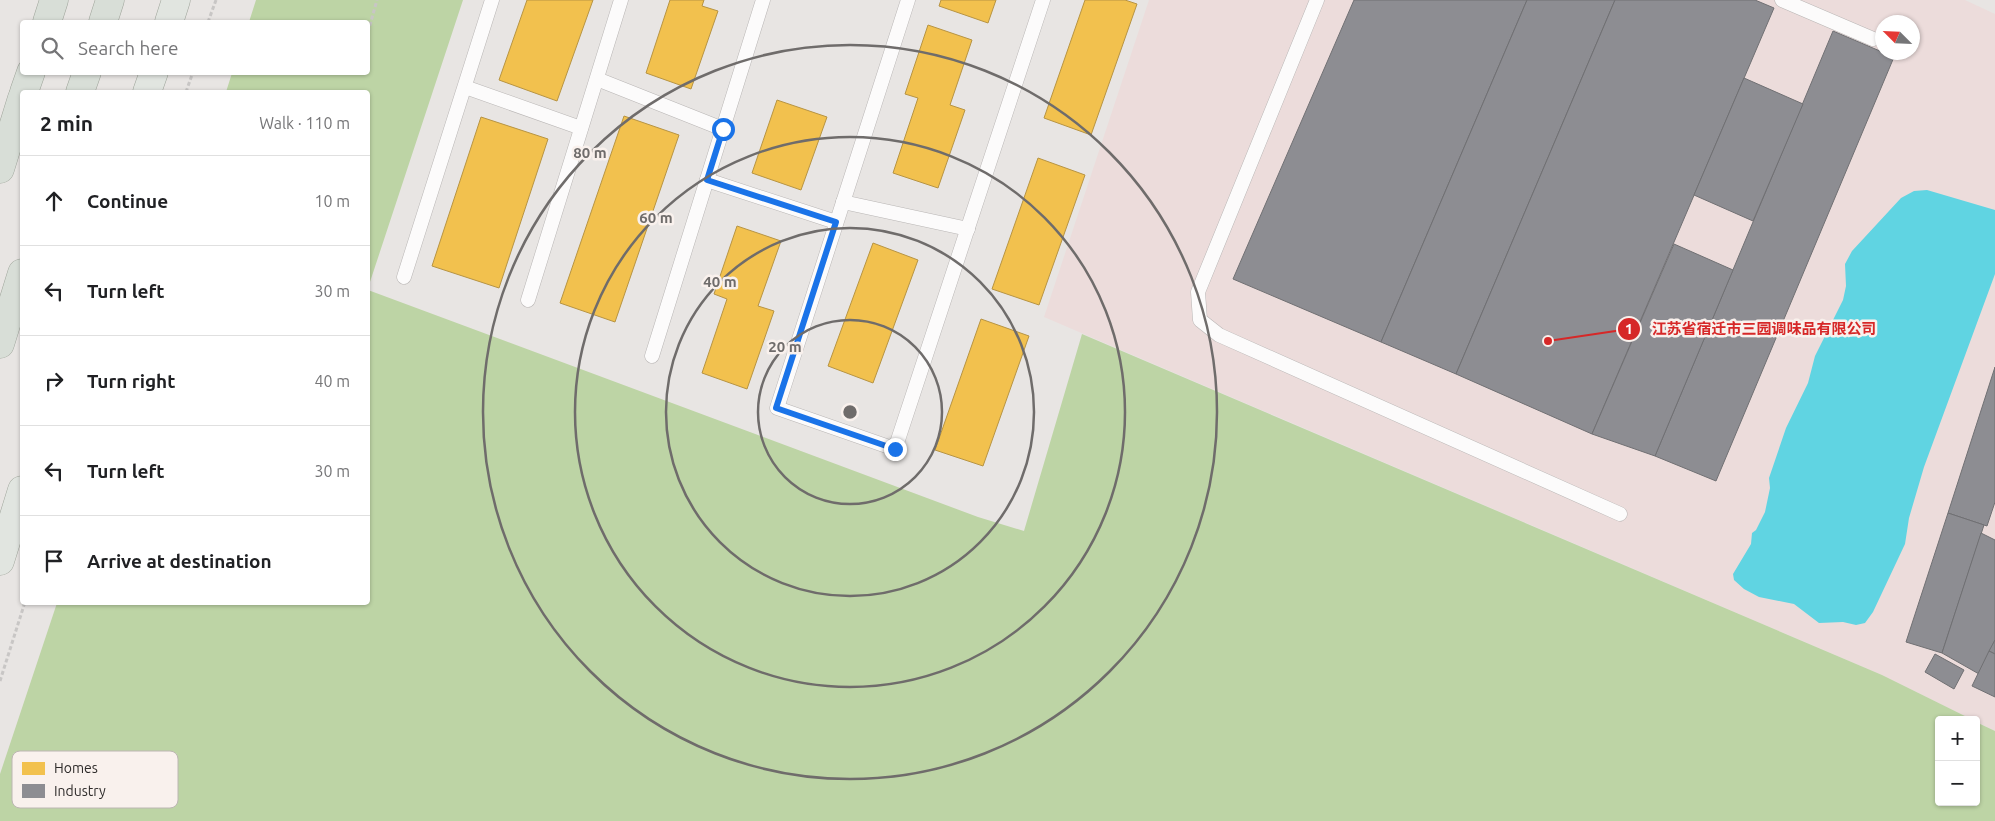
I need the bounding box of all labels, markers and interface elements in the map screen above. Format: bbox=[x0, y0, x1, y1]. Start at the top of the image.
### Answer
north arrow bbox=[1875, 15, 1920, 60]
search box bbox=[20, 20, 370, 75]
icon: search bbox=[38, 34, 66, 62]
text: Search here bbox=[78, 37, 178, 59]
text: 2 min bbox=[40, 111, 93, 135]
text: Walk · 110 m bbox=[259, 114, 350, 132]
route start bbox=[712, 118, 735, 141]
text: 80 m bbox=[573, 144, 607, 161]
icon: ahead bbox=[40, 187, 68, 215]
text: Continue bbox=[87, 190, 168, 212]
text: 10 m bbox=[314, 192, 350, 210]
text: 60 m bbox=[639, 209, 673, 226]
text: 40 m bbox=[703, 273, 737, 290]
icon: left bbox=[40, 277, 68, 305]
text: Turn left bbox=[87, 280, 165, 302]
text: 30 m bbox=[314, 282, 350, 300]
callout: 江苏省宿迁市三园调味品有限公司 bbox=[1616, 314, 1886, 344]
text: 1 bbox=[1625, 320, 1633, 337]
text: 江苏省宿迁市三园调味品有限公司 bbox=[1651, 320, 1877, 337]
text: 20 m bbox=[768, 338, 802, 355]
icon: right bbox=[40, 367, 68, 395]
text: Turn right bbox=[87, 370, 175, 392]
text: 40 m bbox=[314, 372, 350, 390]
centre of rings bbox=[841, 403, 859, 421]
route end bbox=[884, 438, 907, 461]
icon: left bbox=[40, 457, 68, 485]
text: Turn left bbox=[87, 460, 165, 482]
text: 30 m bbox=[314, 462, 350, 480]
icon: arrive bbox=[40, 547, 68, 575]
text: Arrive at destination bbox=[87, 550, 272, 572]
map controls bbox=[1935, 716, 1980, 806]
button: + bbox=[1935, 716, 1980, 761]
legend bbox=[12, 751, 178, 808]
text: Homes bbox=[54, 760, 98, 776]
button: − bbox=[1935, 761, 1980, 806]
text: Industry bbox=[54, 783, 106, 799]

